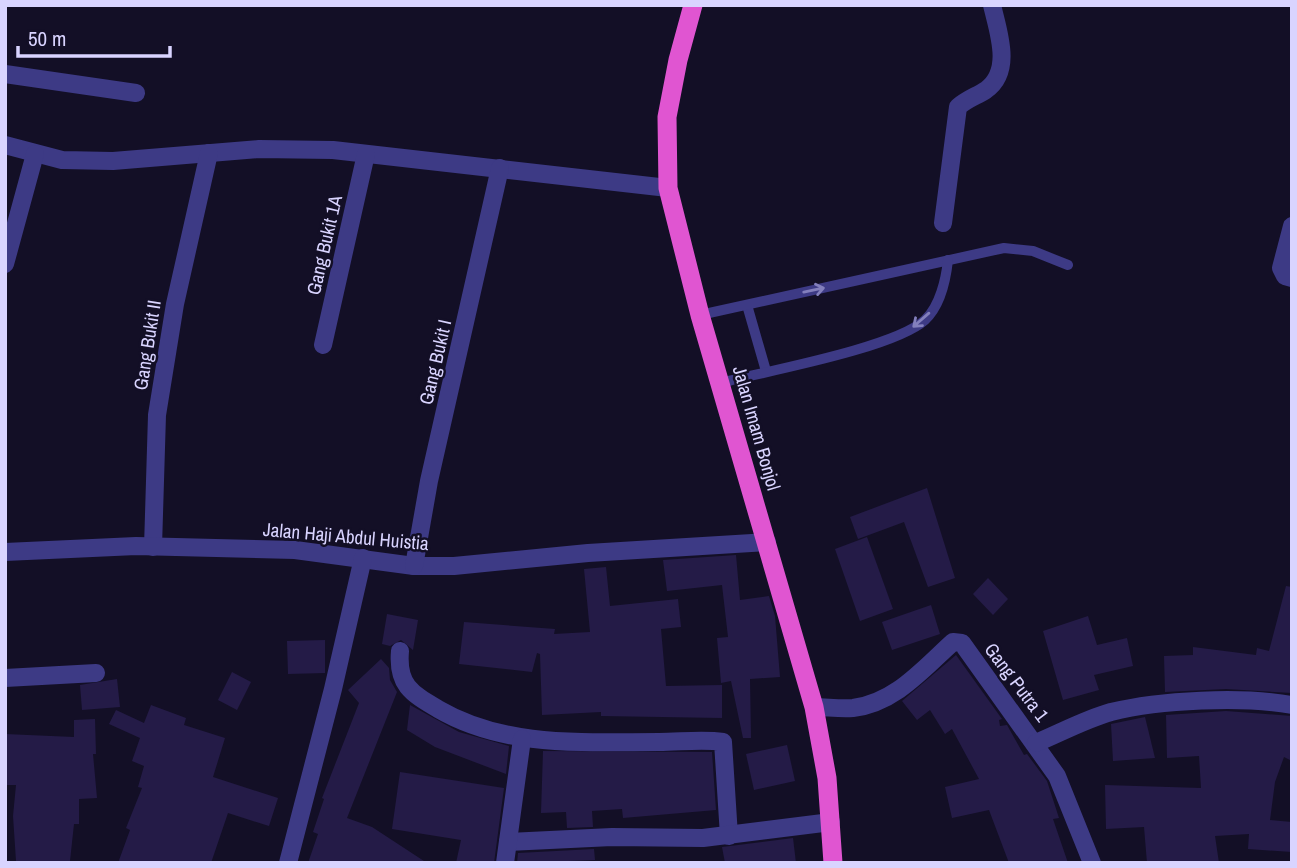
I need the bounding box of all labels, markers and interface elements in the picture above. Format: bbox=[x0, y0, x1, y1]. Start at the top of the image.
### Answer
scale bar bbox=[18, 14, 170, 58]
text: 50 m bbox=[28, 24, 66, 53]
street label: Gang Bukit 1A bbox=[300, 192, 348, 297]
one-way arrow bbox=[802, 283, 825, 296]
street label: Gang Bukit II bbox=[127, 298, 167, 392]
one-way arrow bbox=[912, 312, 930, 328]
street label: Gang Bukit I bbox=[413, 317, 457, 407]
street label: Jalan Imam Bonjol bbox=[727, 363, 787, 493]
street label: Jalan Haji Abdul Huistia bbox=[262, 516, 430, 556]
street label: Gang Putra 1 bbox=[979, 637, 1055, 727]

